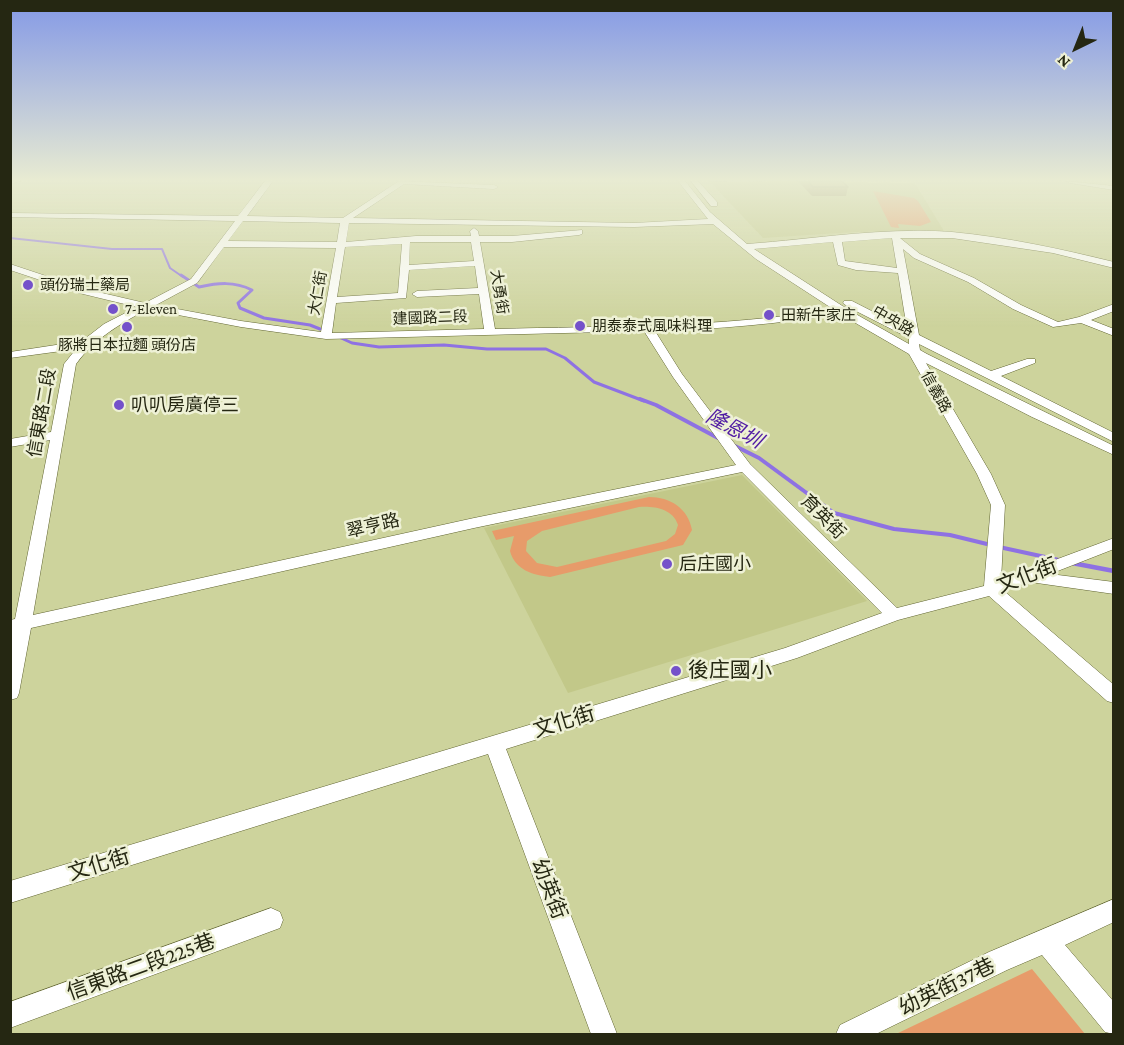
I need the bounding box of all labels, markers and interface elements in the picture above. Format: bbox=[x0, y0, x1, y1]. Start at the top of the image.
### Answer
north arrow bbox=[1046, 18, 1106, 78]
text: N bbox=[1054, 52, 1073, 71]
street label: 大勇街 bbox=[487, 268, 511, 316]
street label: 大仁街 bbox=[305, 269, 331, 317]
place label: 頭份瑞士藥局 bbox=[40, 276, 130, 294]
marker: 頭份瑞士藥局 bbox=[21, 278, 35, 292]
place label: 7-Eleven bbox=[125, 300, 177, 318]
marker: 7-Eleven bbox=[106, 302, 120, 316]
street label: 中央路 bbox=[869, 302, 917, 340]
place label: 田新牛家庄 bbox=[781, 306, 856, 324]
street label: 建國路二段 bbox=[392, 308, 468, 328]
marker: 田新牛家庄 bbox=[762, 308, 776, 322]
place label: 朋泰泰式風味料理 bbox=[592, 317, 712, 335]
marker: 朋泰泰式風味料理 bbox=[573, 319, 587, 333]
marker: 豚將日本拉麵 頭份店 bbox=[120, 320, 134, 334]
place label: 豚將日本拉麵 頭份店 bbox=[58, 336, 196, 354]
street label: 信東路二段 bbox=[24, 367, 60, 459]
street label: 信義路 bbox=[917, 368, 955, 416]
place label: 叭叭房廣停三 bbox=[131, 394, 239, 416]
marker: 叭叭房廣停三 bbox=[112, 398, 126, 412]
water label: 隆恩圳 bbox=[702, 404, 766, 454]
street label: 育英街 bbox=[796, 490, 850, 544]
street label: 翠亨路 bbox=[344, 509, 402, 543]
place label: 后庄國小 bbox=[679, 553, 751, 575]
street label: 文化街 bbox=[993, 553, 1061, 599]
marker: 后庄國小 bbox=[660, 557, 674, 571]
place label: 後庄國小 bbox=[688, 658, 772, 684]
marker: 後庄國小 bbox=[669, 664, 683, 678]
street label: 文化街 bbox=[530, 701, 598, 743]
street label: 文化街 bbox=[65, 844, 133, 886]
street label: 幼英街 bbox=[526, 855, 572, 923]
street label: 信東路二段225巷 bbox=[63, 929, 219, 1005]
street label: 幼英街37巷 bbox=[895, 953, 999, 1021]

